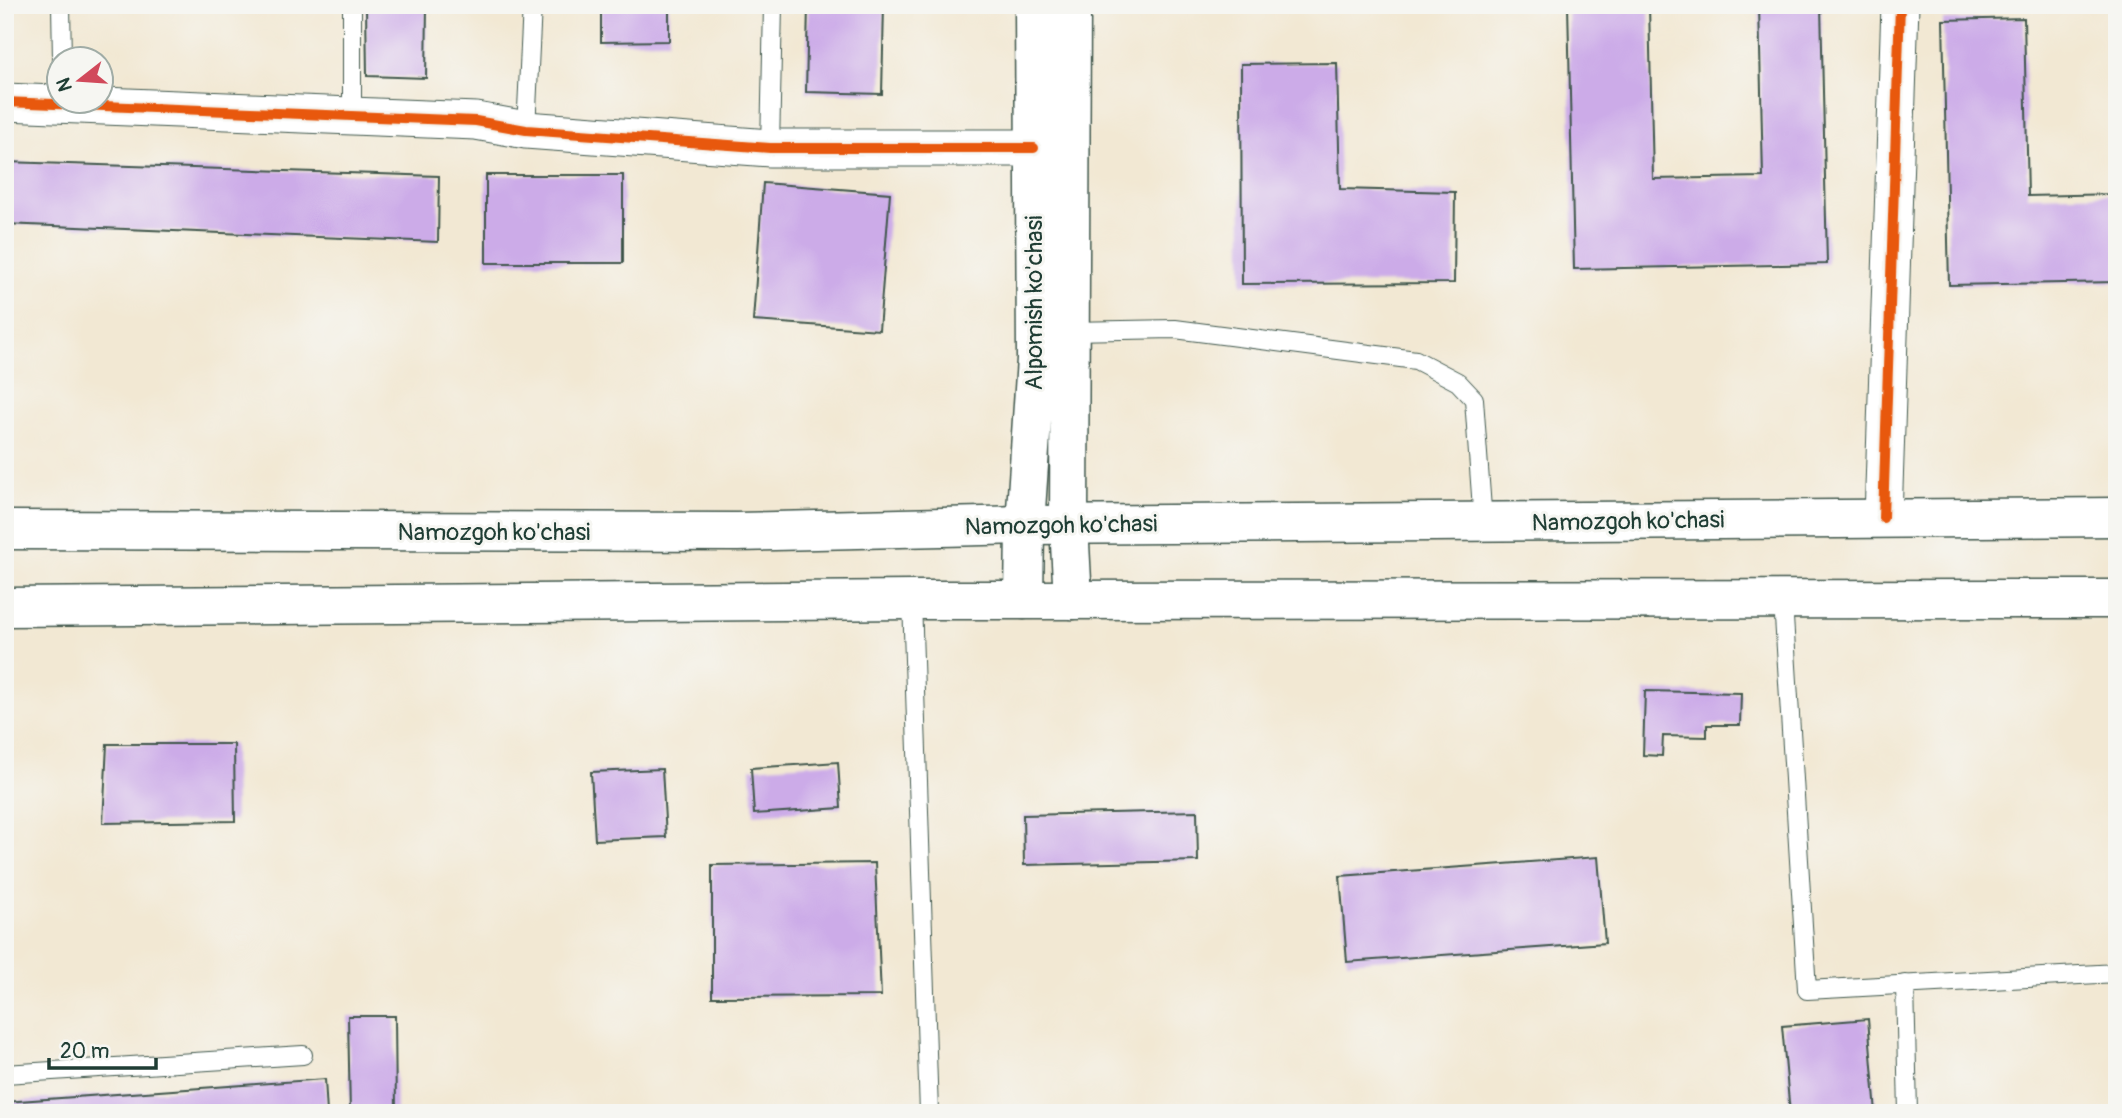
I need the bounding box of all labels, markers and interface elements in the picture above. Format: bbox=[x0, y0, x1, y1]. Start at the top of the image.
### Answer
north arrow bbox=[46, 46, 116, 116]
text: N bbox=[51, 75, 78, 94]
street label: Alpomish ko'chasi bbox=[1020, 216, 1049, 390]
street label: Namozgoh ko'chasi bbox=[1531, 505, 1725, 538]
street label: Namozgoh ko'chasi bbox=[964, 509, 1158, 542]
street label: Namozgoh ko'chasi bbox=[398, 518, 590, 547]
scale bar bbox=[49, 1027, 156, 1071]
text: 20 m bbox=[60, 1038, 109, 1065]

